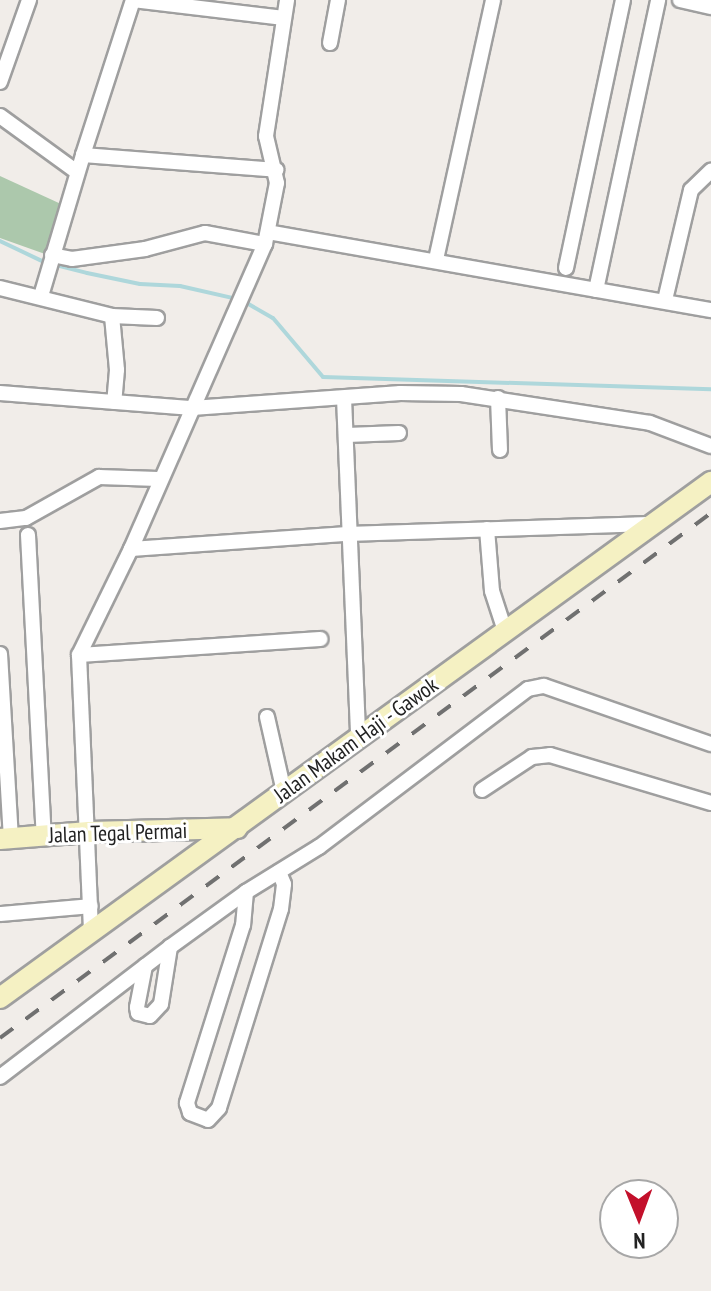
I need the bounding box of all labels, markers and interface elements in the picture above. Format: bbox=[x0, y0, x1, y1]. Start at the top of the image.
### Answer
street label: Jalan Makam Haji - Gawok bbox=[268, 671, 444, 809]
street label: Jalan Tegal Permai bbox=[48, 817, 188, 849]
north arrow bbox=[599, 1179, 679, 1259]
text: N bbox=[633, 1227, 646, 1255]

